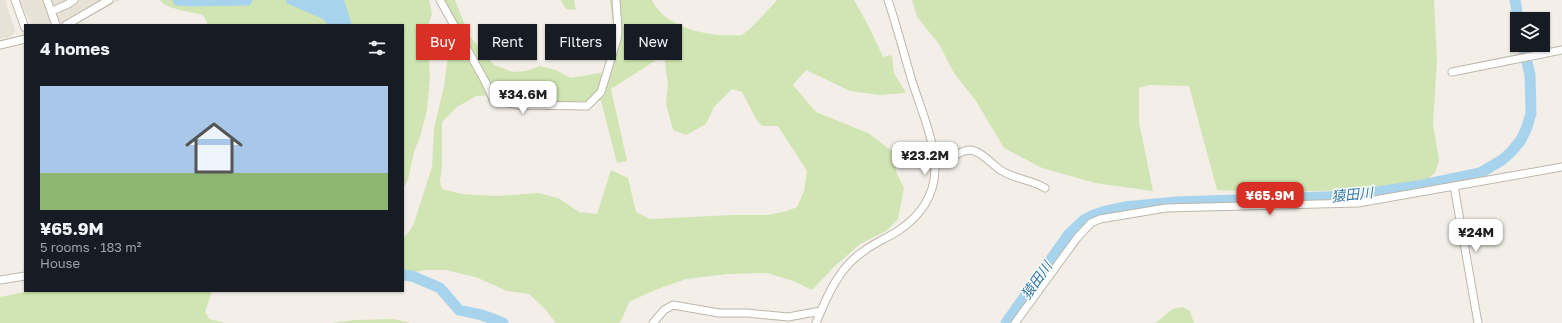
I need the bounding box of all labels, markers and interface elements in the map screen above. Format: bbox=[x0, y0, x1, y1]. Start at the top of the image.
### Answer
map controls bbox=[1510, 12, 1550, 52]
button: layers bbox=[1510, 12, 1550, 52]
chip: Buy bbox=[416, 24, 470, 60]
chip: Rent bbox=[478, 24, 537, 60]
chip: Filters bbox=[545, 24, 616, 60]
chip: New bbox=[624, 24, 682, 60]
icon: filters bbox=[366, 37, 388, 59]
text: 4 homes bbox=[40, 38, 110, 59]
pin: ¥34.6M bbox=[490, 81, 556, 115]
text: ¥34.6M bbox=[499, 86, 547, 102]
icon: home bbox=[178, 112, 250, 184]
pin: ¥23.2M bbox=[892, 142, 958, 176]
text: ¥23.2M bbox=[901, 147, 949, 163]
pin: ¥65.9M bbox=[1237, 182, 1303, 216]
water label: 猿田川 bbox=[1330, 183, 1376, 205]
text: ¥65.9M bbox=[1246, 187, 1294, 203]
text: ¥65.9M bbox=[40, 218, 104, 239]
pin: ¥24M bbox=[1452, 219, 1500, 253]
text: ¥24M bbox=[1458, 224, 1494, 240]
text: 5 rooms · 183 m² bbox=[40, 239, 141, 255]
text: House bbox=[40, 255, 80, 271]
water label: 猿田川 bbox=[1017, 256, 1056, 302]

